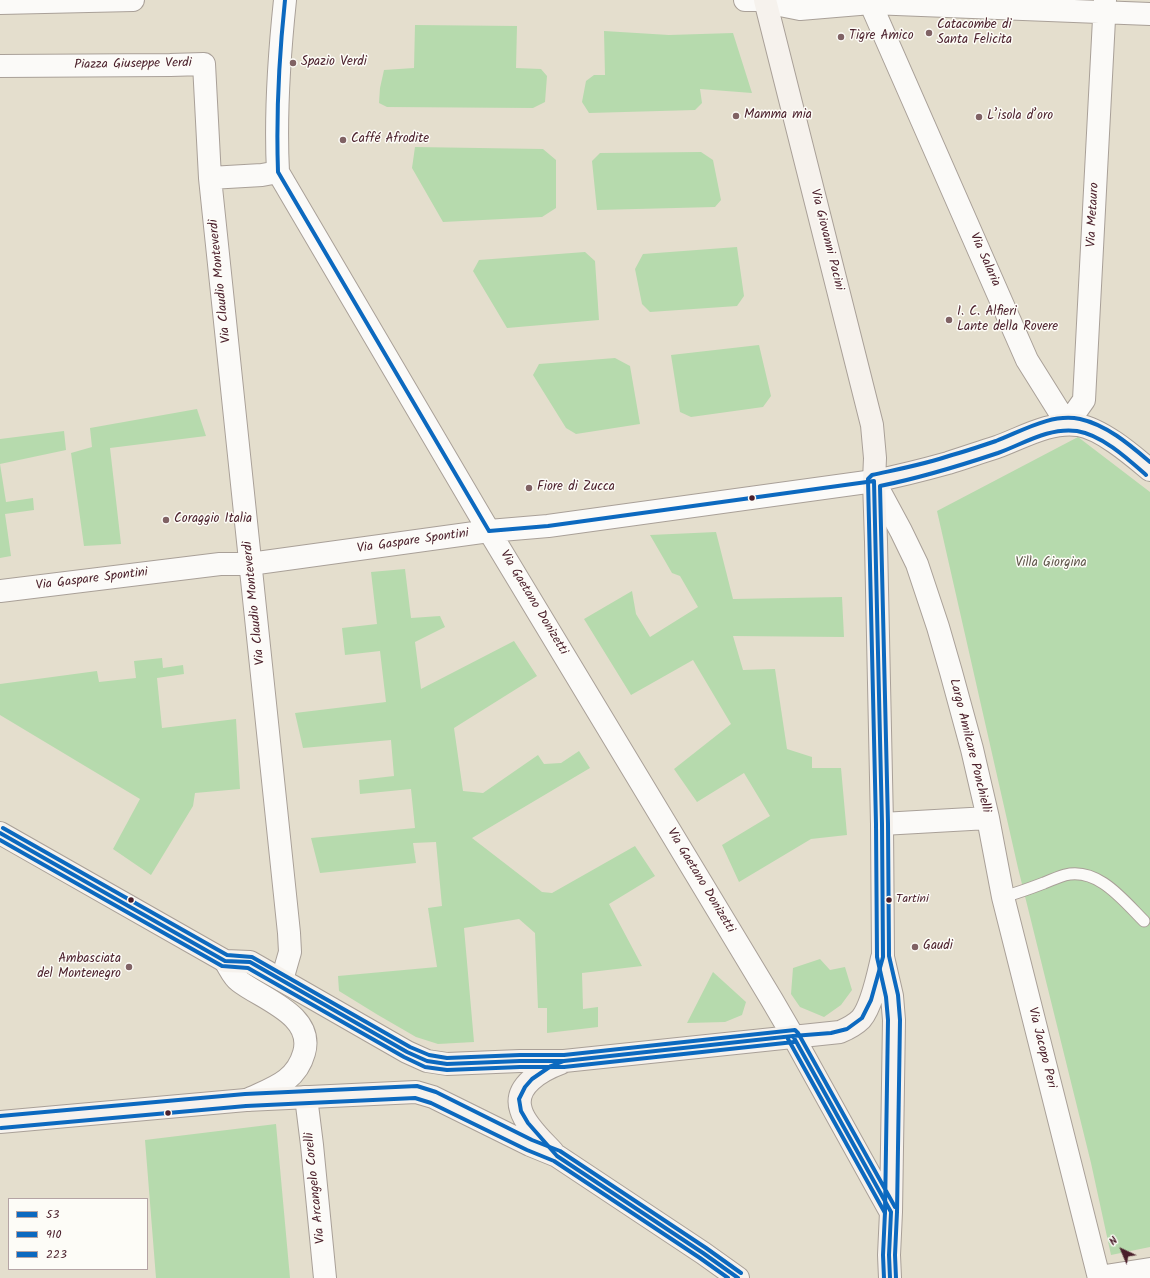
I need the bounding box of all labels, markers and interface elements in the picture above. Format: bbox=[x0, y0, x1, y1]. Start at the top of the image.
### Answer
place label: Catacombe di Santa Felicita bbox=[937, 18, 1012, 49]
marker: Catacombe di Santa Felicita bbox=[924, 28, 934, 38]
place label: Tigre Amico bbox=[849, 29, 914, 45]
marker: Tigre Amico bbox=[836, 32, 846, 42]
place label: Spazio Verdi bbox=[301, 55, 367, 71]
street label: Piazza Giuseppe Verdi bbox=[74, 56, 192, 74]
marker: Spazio Verdi bbox=[288, 58, 298, 68]
place label: Mamma mia bbox=[744, 108, 812, 124]
place label: L’isola d’oro bbox=[987, 109, 1053, 125]
marker: Mamma mia bbox=[731, 111, 741, 121]
marker: L’isola d’oro bbox=[974, 112, 984, 122]
place label: Caffé Afrodite bbox=[351, 132, 429, 148]
marker: Caffé Afrodite bbox=[338, 135, 348, 145]
street label: Via Metauro bbox=[1085, 182, 1103, 248]
street label: Via Giovanni Pacini bbox=[806, 188, 846, 292]
street label: Via Claudio Monteverdi bbox=[207, 218, 235, 344]
street label: Via Salaria bbox=[965, 231, 1003, 289]
place label: I. C. Alfieri Lante della Rovere bbox=[957, 305, 1058, 336]
marker: I. C. Alfieri Lante della Rovere bbox=[944, 315, 954, 325]
place label: Fiore di Zucca bbox=[537, 480, 615, 496]
marker: Fiore di Zucca bbox=[524, 483, 534, 493]
unlabelled marker bbox=[747, 493, 757, 503]
place label: Coraggio Italia bbox=[174, 512, 252, 528]
marker: Coraggio Italia bbox=[161, 515, 171, 525]
street label: Via Gaspare Spontini bbox=[356, 526, 470, 558]
street label: Via Claudio Monteverdi bbox=[241, 540, 269, 666]
street label: Via Gaetano Donizetti bbox=[496, 548, 570, 658]
park label: Villa Giorgina bbox=[1015, 556, 1087, 572]
street label: Via Gaspare Spontini bbox=[35, 565, 149, 595]
street label: Largo Amilcare Ponchielli bbox=[945, 677, 993, 815]
street label: Via Gaetano Donizetti bbox=[663, 826, 737, 936]
place label: Tartini bbox=[896, 893, 929, 907]
unlabelled marker bbox=[126, 895, 136, 905]
marker: Tartini bbox=[884, 895, 894, 905]
place label: Gaudi bbox=[923, 939, 953, 955]
marker: Gaudi bbox=[910, 942, 920, 952]
place label: Ambasciata del Montenegro bbox=[37, 952, 121, 983]
marker: Ambasciata del Montenegro bbox=[124, 962, 134, 972]
street label: Via Jacopo Peri bbox=[1023, 1006, 1059, 1090]
unlabelled marker bbox=[163, 1108, 173, 1118]
street label: Via Arcangelo Corelli bbox=[302, 1132, 330, 1244]
legend bbox=[8, 1198, 148, 1270]
text: 53 bbox=[46, 1205, 59, 1224]
text: 910 bbox=[46, 1225, 62, 1244]
north arrow bbox=[1102, 1230, 1142, 1270]
text: N bbox=[1105, 1232, 1122, 1250]
text: 223 bbox=[46, 1245, 67, 1264]

